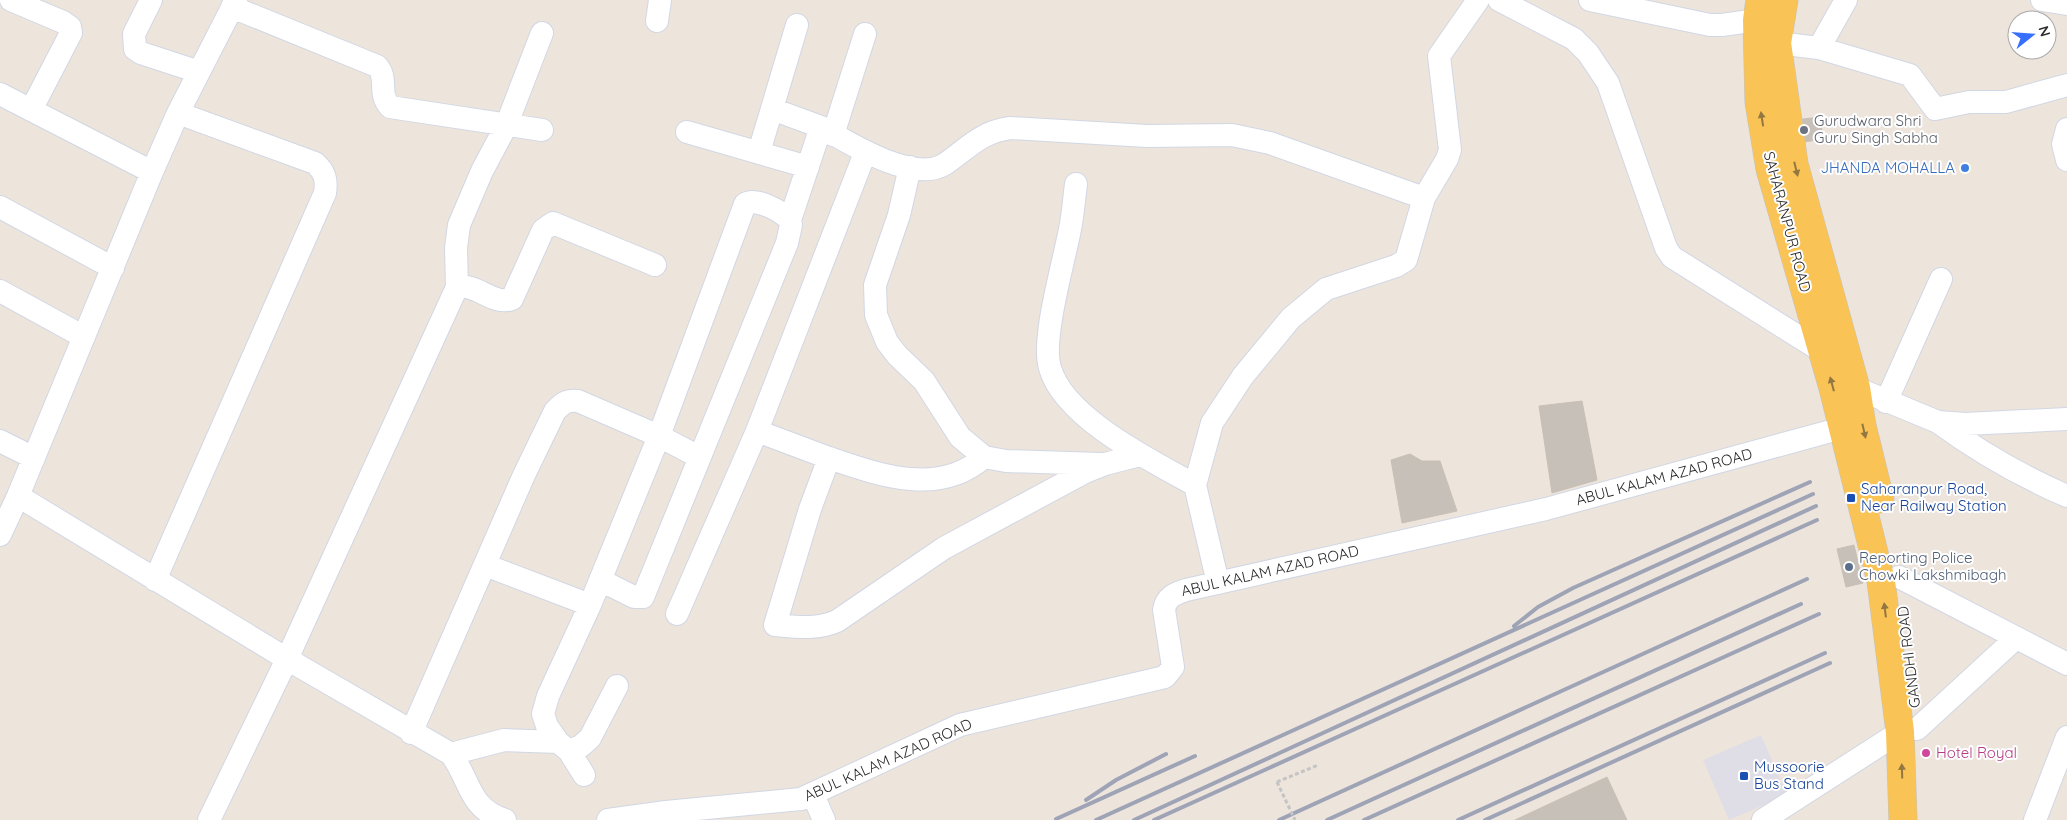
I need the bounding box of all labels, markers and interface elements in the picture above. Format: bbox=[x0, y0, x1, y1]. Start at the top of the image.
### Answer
north arrow bbox=[2007, 10, 2057, 60]
text: N bbox=[2034, 24, 2055, 39]
one-way arrow bbox=[1757, 111, 1765, 127]
place label: Gurudwara Shri Guru Singh Sabha bbox=[1814, 111, 1938, 147]
marker: Gurudwara Shri Guru Singh Sabha bbox=[1798, 124, 1810, 136]
street label: SAHARANPUR ROAD bbox=[1760, 149, 1815, 295]
place label: JHANDA MOHALLA bbox=[1820, 158, 1955, 177]
one-way arrow bbox=[1792, 162, 1800, 177]
marker: JHANDA MOHALLA bbox=[1959, 162, 1971, 174]
one-way arrow bbox=[1828, 376, 1836, 391]
one-way arrow bbox=[1860, 424, 1868, 440]
street label: ABUL KALAM AZAD ROAD bbox=[1574, 444, 1754, 509]
place label: Saharanpur Road, Near Railway Station bbox=[1861, 479, 2007, 515]
marker: Saharanpur Road, Near Railway Station bbox=[1845, 492, 1857, 504]
street label: ABUL KALAM AZAD ROAD bbox=[1179, 541, 1361, 600]
place label: Reporting Police Chowki Lakshmibagh bbox=[1859, 548, 2007, 584]
marker: Reporting Police Chowki Lakshmibagh bbox=[1843, 561, 1855, 573]
one-way arrow bbox=[1881, 601, 1889, 617]
street label: GANDHI ROAD bbox=[1893, 605, 1924, 709]
street label: ABUL KALAM AZAD ROAD bbox=[801, 714, 975, 805]
place label: Hotel Royal bbox=[1936, 743, 2017, 762]
marker: Hotel Royal bbox=[1920, 747, 1932, 759]
place label: Mussoorie Bus Stand bbox=[1754, 757, 1825, 793]
one-way arrow bbox=[1897, 763, 1905, 779]
marker: Mussoorie Bus Stand bbox=[1738, 770, 1750, 782]

